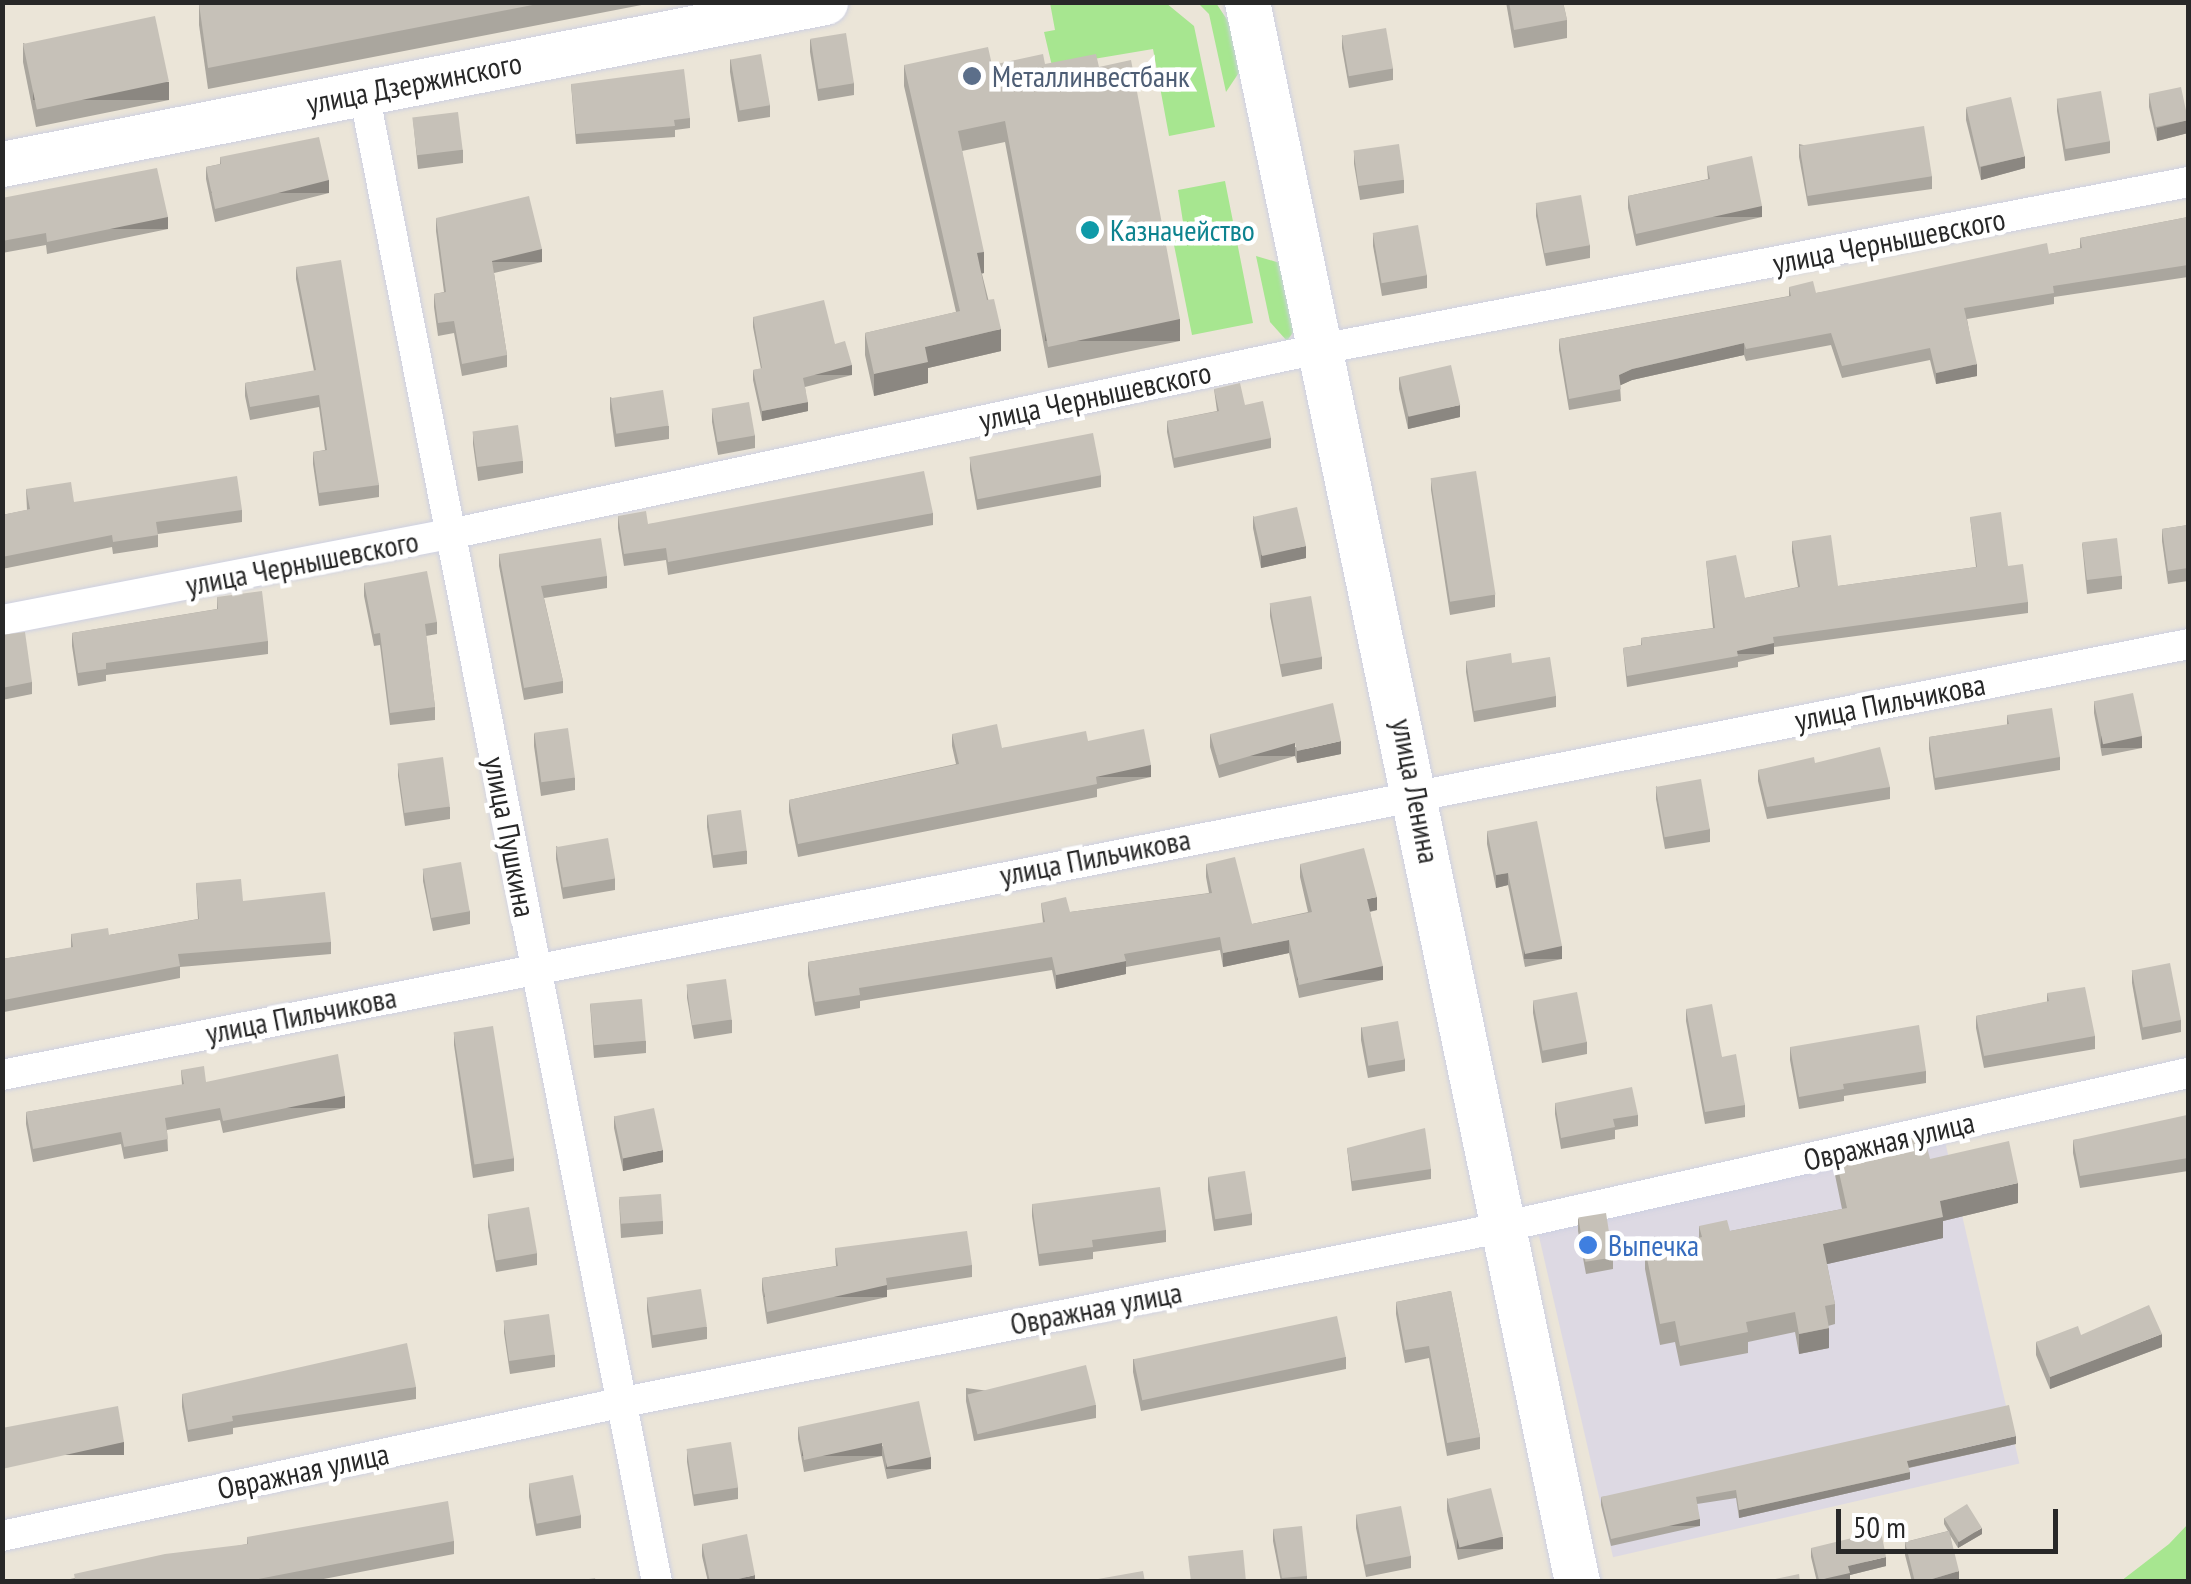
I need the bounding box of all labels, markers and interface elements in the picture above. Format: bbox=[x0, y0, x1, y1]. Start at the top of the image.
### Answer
street label: улица Дзержинского bbox=[303, 44, 525, 122]
place label: Металлинвестбанк bbox=[992, 58, 1190, 94]
marker: Металлинвестбанк bbox=[961, 65, 983, 87]
street label: улица Чернышевского bbox=[1770, 201, 2008, 281]
place label: Казначейство bbox=[1110, 212, 1255, 248]
marker: Казначейство bbox=[1079, 219, 1101, 241]
street label: улица Чернышевского bbox=[976, 354, 1214, 438]
street label: улица Чернышевского bbox=[183, 523, 421, 603]
street label: улица Пильчикова bbox=[1792, 666, 1988, 738]
street label: улица Ленина bbox=[1384, 716, 1448, 866]
street label: улица Пушкина bbox=[477, 754, 543, 920]
street label: улица Пильчикова bbox=[997, 821, 1193, 893]
street label: улица Пильчикова bbox=[203, 979, 399, 1051]
street label: Овражная улица bbox=[1800, 1104, 1978, 1178]
place label: Выпечка bbox=[1608, 1227, 1699, 1263]
marker: Выпечка bbox=[1577, 1234, 1599, 1256]
street label: Овражная улица bbox=[1007, 1274, 1185, 1342]
street label: Овражная улица bbox=[214, 1435, 392, 1507]
scale bar bbox=[1841, 1489, 2064, 1551]
text: 50 m bbox=[1853, 1507, 1906, 1546]

